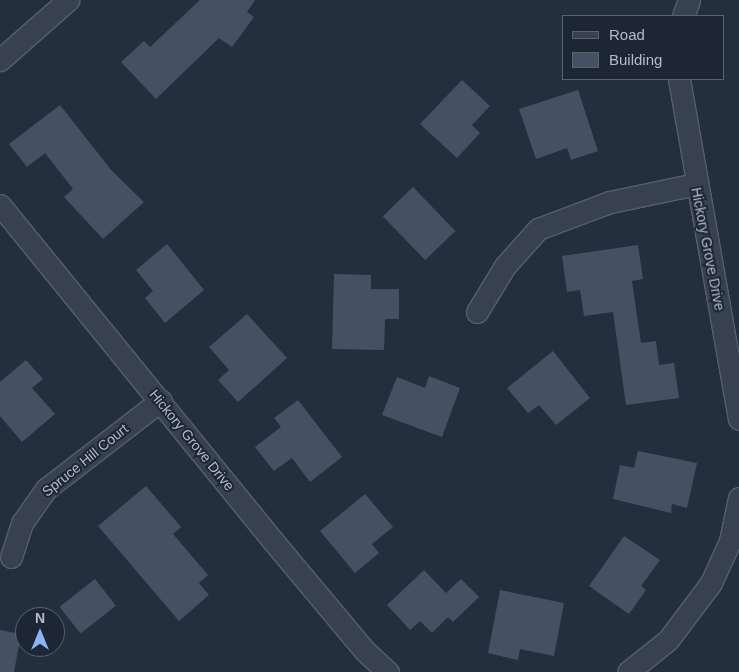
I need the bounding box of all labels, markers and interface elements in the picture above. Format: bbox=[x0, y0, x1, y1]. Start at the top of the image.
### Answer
legend bbox=[562, 15, 724, 80]
text: Road bbox=[609, 26, 645, 43]
text: Building bbox=[609, 51, 662, 68]
street label: Hickory Grove Drive bbox=[688, 186, 728, 312]
street label: Hickory Grove Drive bbox=[146, 386, 238, 494]
street label: Spruce Hill Court bbox=[39, 420, 131, 500]
north arrow bbox=[15, 607, 65, 657]
text: N bbox=[35, 610, 45, 626]

